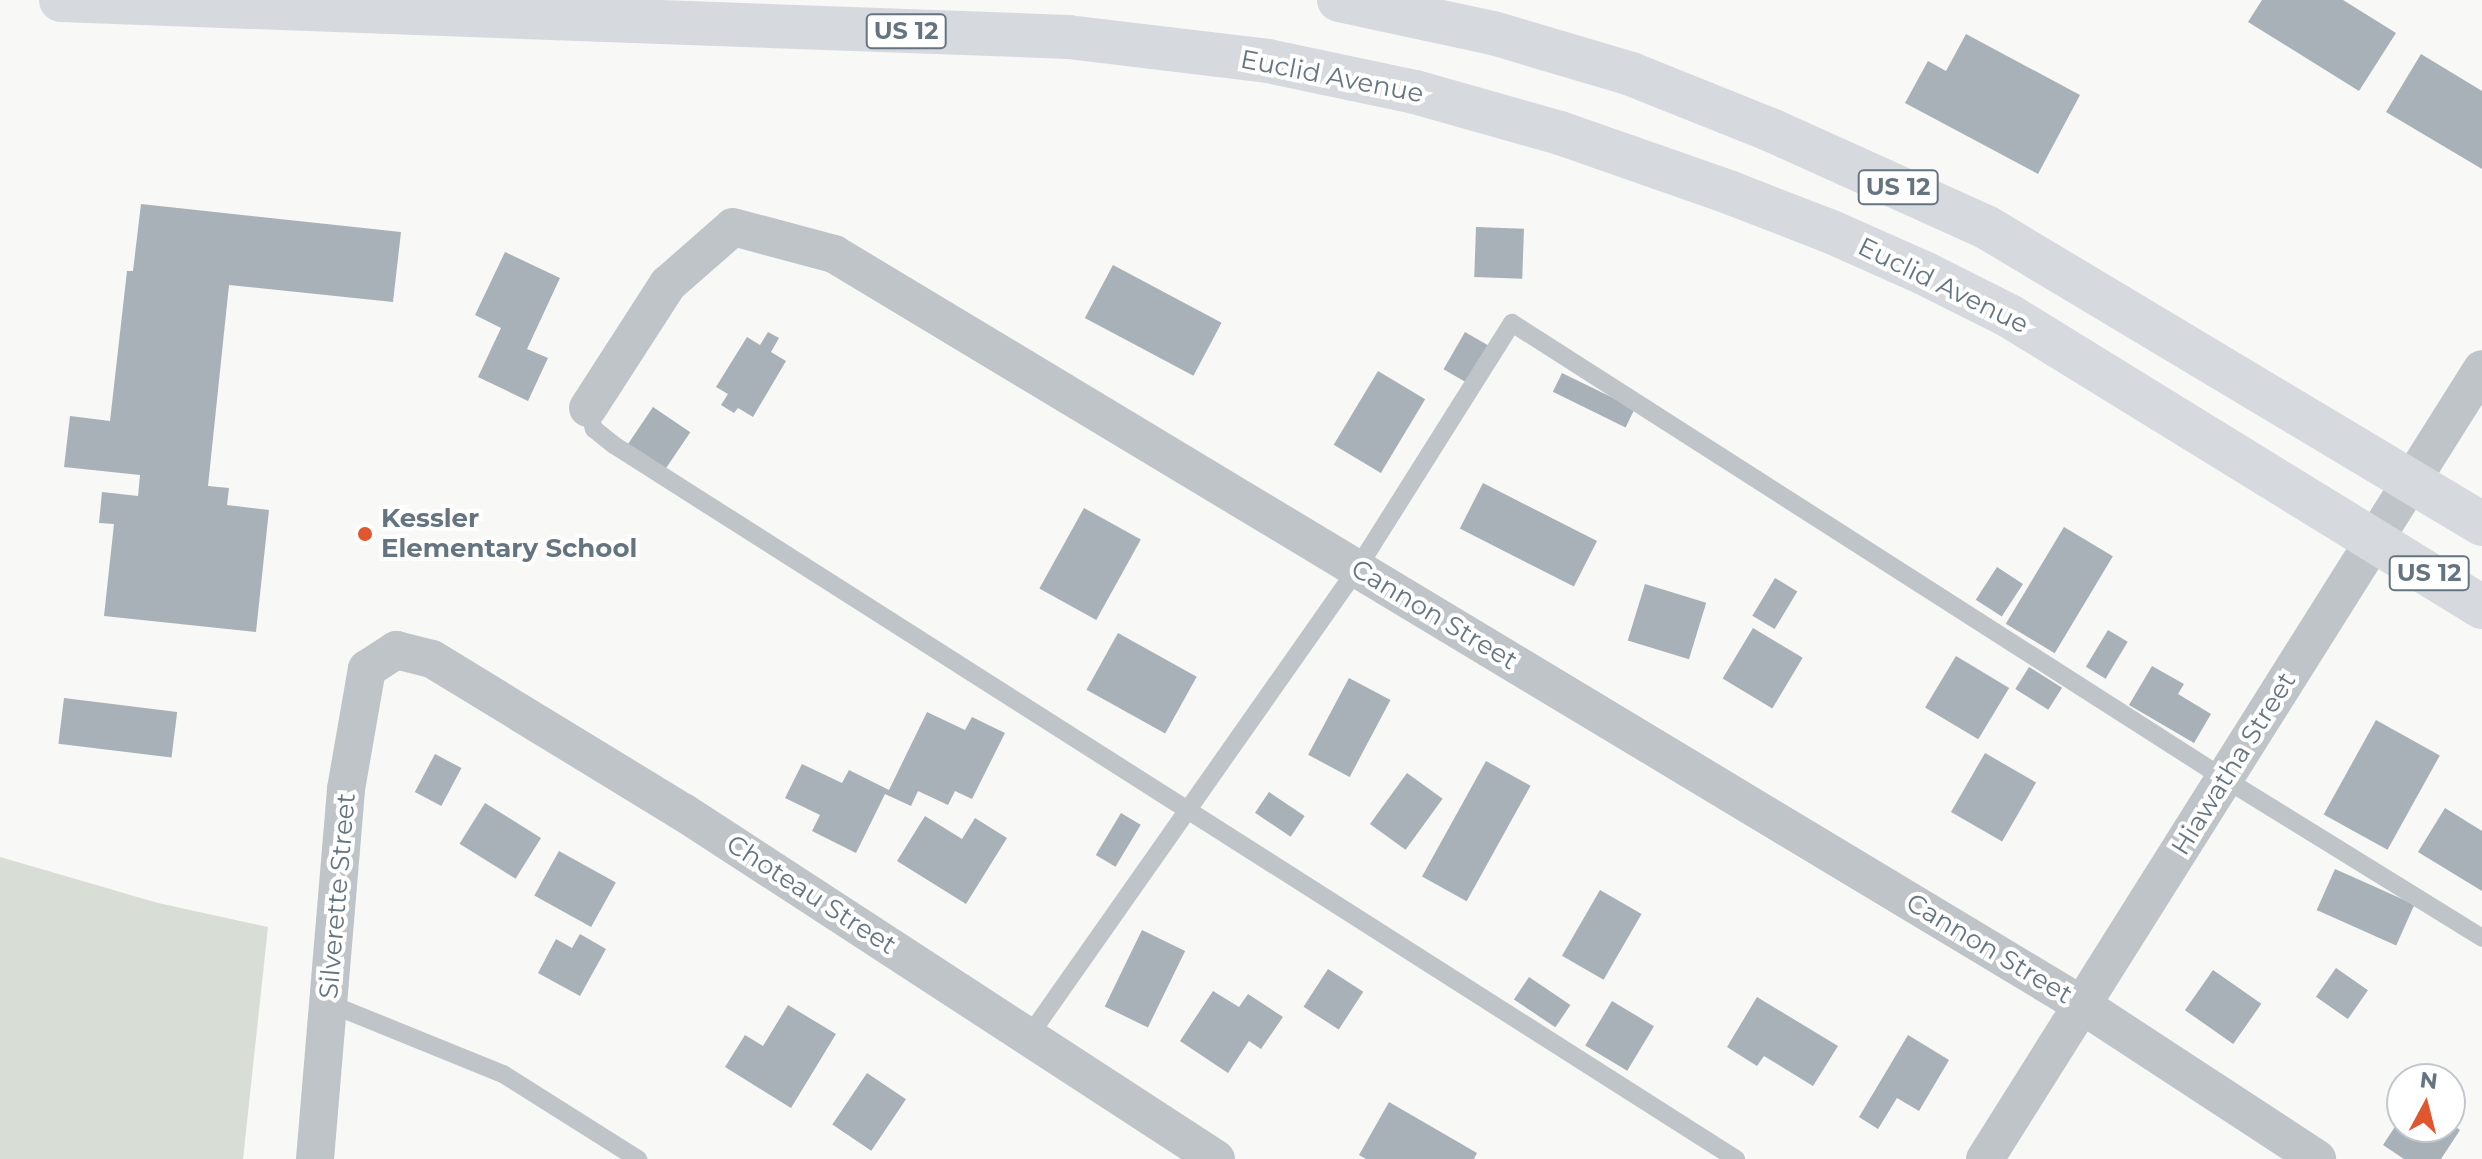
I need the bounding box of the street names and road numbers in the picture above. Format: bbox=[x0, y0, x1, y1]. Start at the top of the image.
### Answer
road number: US 12 bbox=[864, 11, 948, 51]
street label: Euclid Avenue bbox=[1238, 44, 1426, 110]
road number: US 12 bbox=[1856, 167, 1940, 207]
street label: Euclid Avenue bbox=[1853, 231, 2033, 341]
street label: Cannon Street bbox=[1345, 553, 1523, 677]
road number: US 12 bbox=[2387, 553, 2471, 593]
street label: Hiawatha Street bbox=[2165, 667, 2303, 861]
street label: Silverette Street bbox=[313, 792, 363, 1000]
street label: Choteau Street bbox=[720, 829, 902, 961]
street label: Cannon Street bbox=[1900, 887, 2078, 1011]

